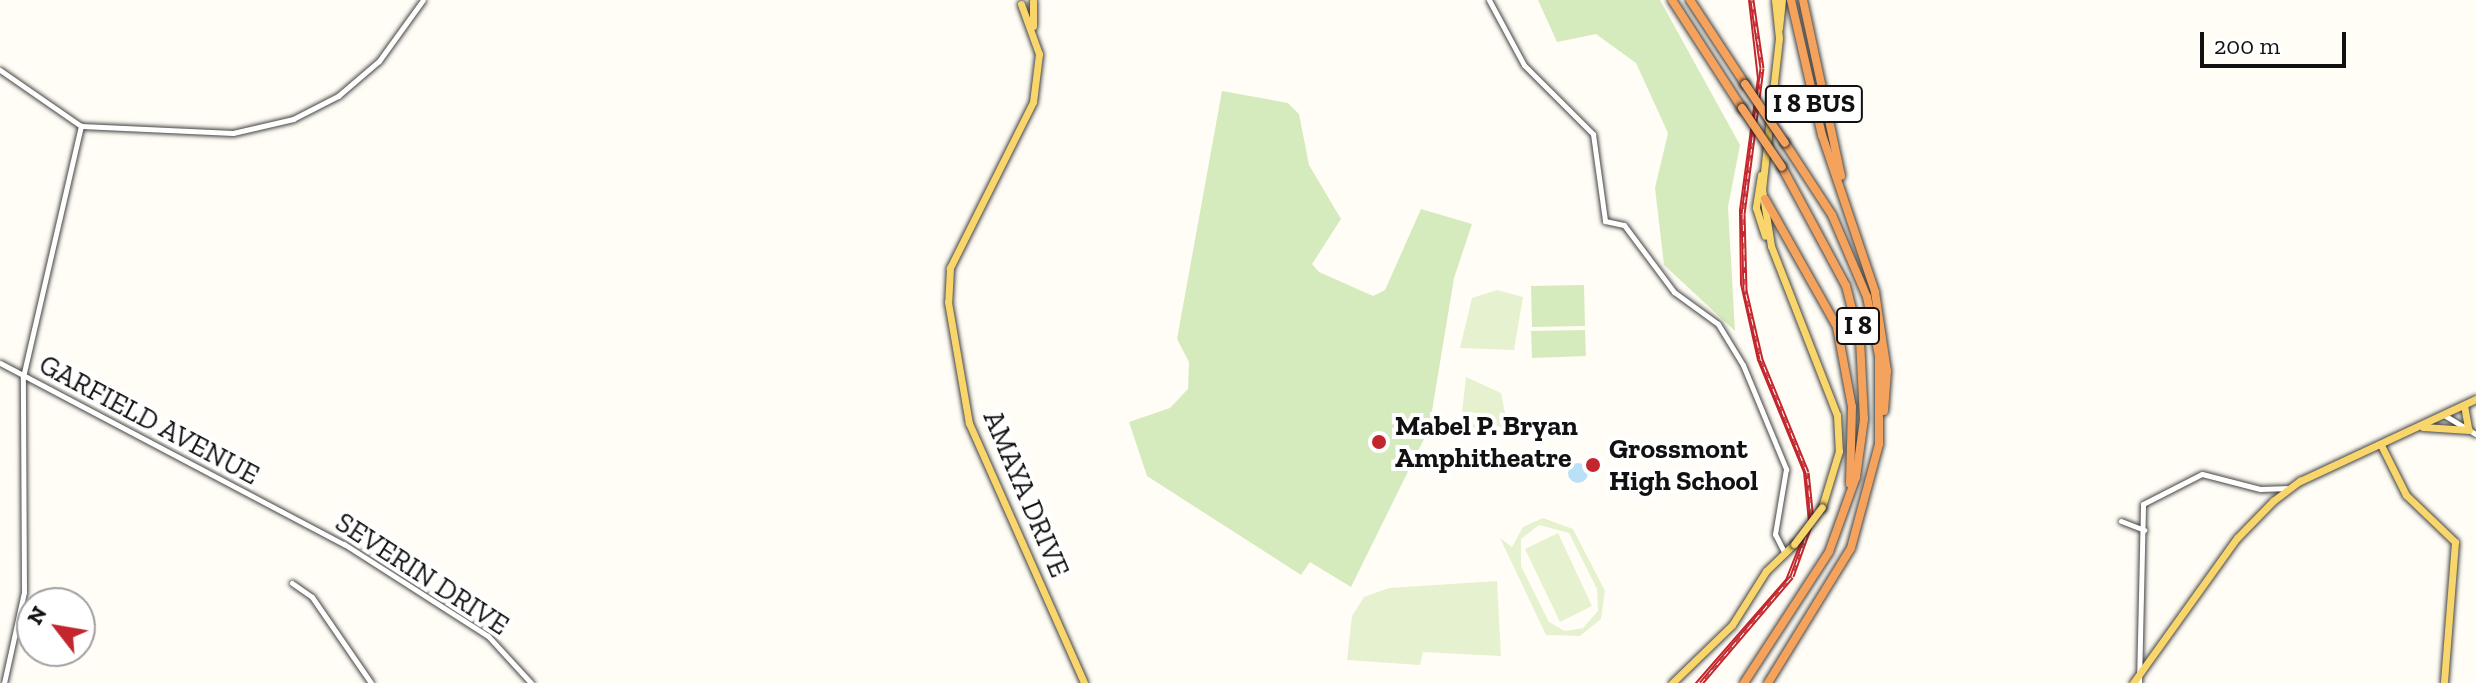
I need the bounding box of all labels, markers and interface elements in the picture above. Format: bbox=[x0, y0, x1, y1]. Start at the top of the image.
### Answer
scale bar bbox=[2204, 16, 2350, 66]
text: 200 m bbox=[2214, 31, 2280, 60]
road number: I 8 BUS bbox=[1764, 82, 1864, 126]
road number: I 8 bbox=[1834, 304, 1882, 348]
street label: GARFIELD AVENUE bbox=[33, 348, 265, 492]
street label: AMAYA DRIVE bbox=[976, 405, 1076, 583]
place label: Mabel P. Bryan Amphitheatre bbox=[1395, 409, 1578, 475]
place label: Grossmont High School bbox=[1609, 432, 1758, 498]
marker: Mabel P. Bryan Amphitheatre bbox=[1370, 433, 1388, 451]
marker: Grossmont High School bbox=[1584, 456, 1602, 474]
street label: SEVERIN DRIVE bbox=[329, 506, 515, 642]
north arrow bbox=[16, 587, 96, 667]
text: N bbox=[21, 601, 53, 630]

